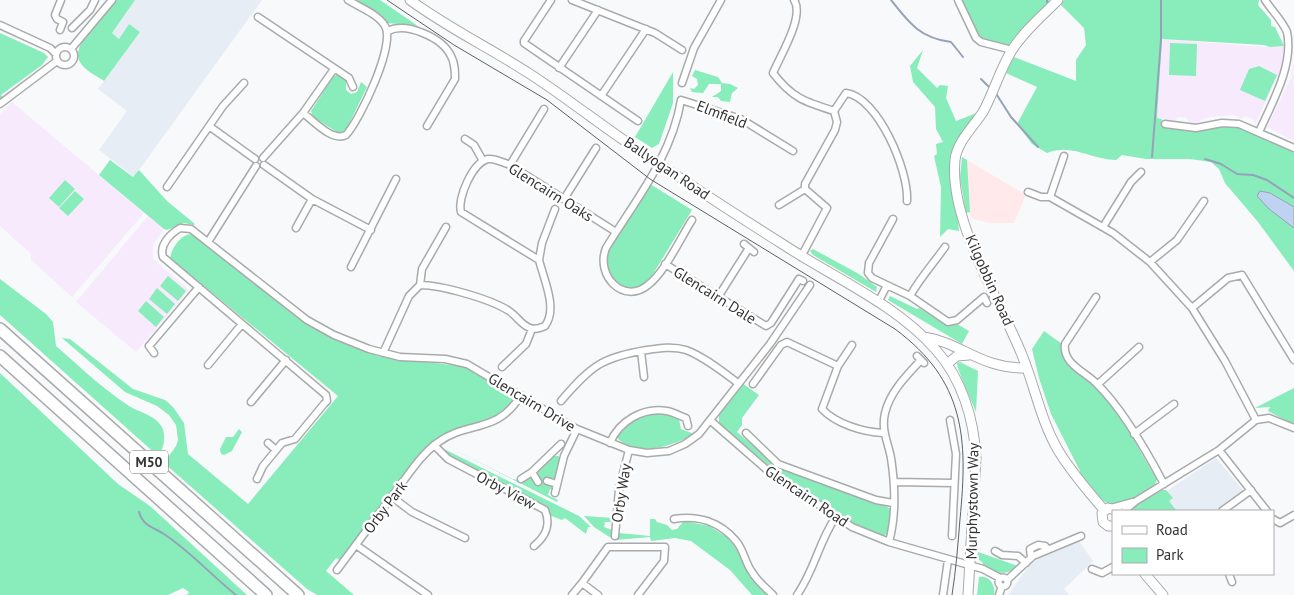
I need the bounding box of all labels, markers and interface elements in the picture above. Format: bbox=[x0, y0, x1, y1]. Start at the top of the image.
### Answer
street label: Elmfield bbox=[694, 96, 750, 132]
street label: Ballyogan Road bbox=[621, 132, 713, 204]
street label: Glencairn Oaks bbox=[505, 158, 597, 226]
street label: Kilgobbin Road bbox=[961, 231, 1019, 329]
street label: Glencairn Dale bbox=[670, 262, 760, 328]
street label: Glencairn Drive bbox=[485, 368, 579, 436]
street label: Murphystown Way bbox=[961, 443, 983, 559]
road number: M50 bbox=[130, 451, 168, 474]
street label: Glencairn Road bbox=[762, 461, 852, 531]
street label: Orby Way bbox=[607, 462, 635, 524]
street label: Orby View bbox=[473, 467, 539, 513]
street label: Orby Park bbox=[359, 476, 412, 537]
legend bbox=[1112, 510, 1274, 575]
text: Road bbox=[1156, 520, 1188, 539]
text: Park bbox=[1156, 545, 1184, 564]

